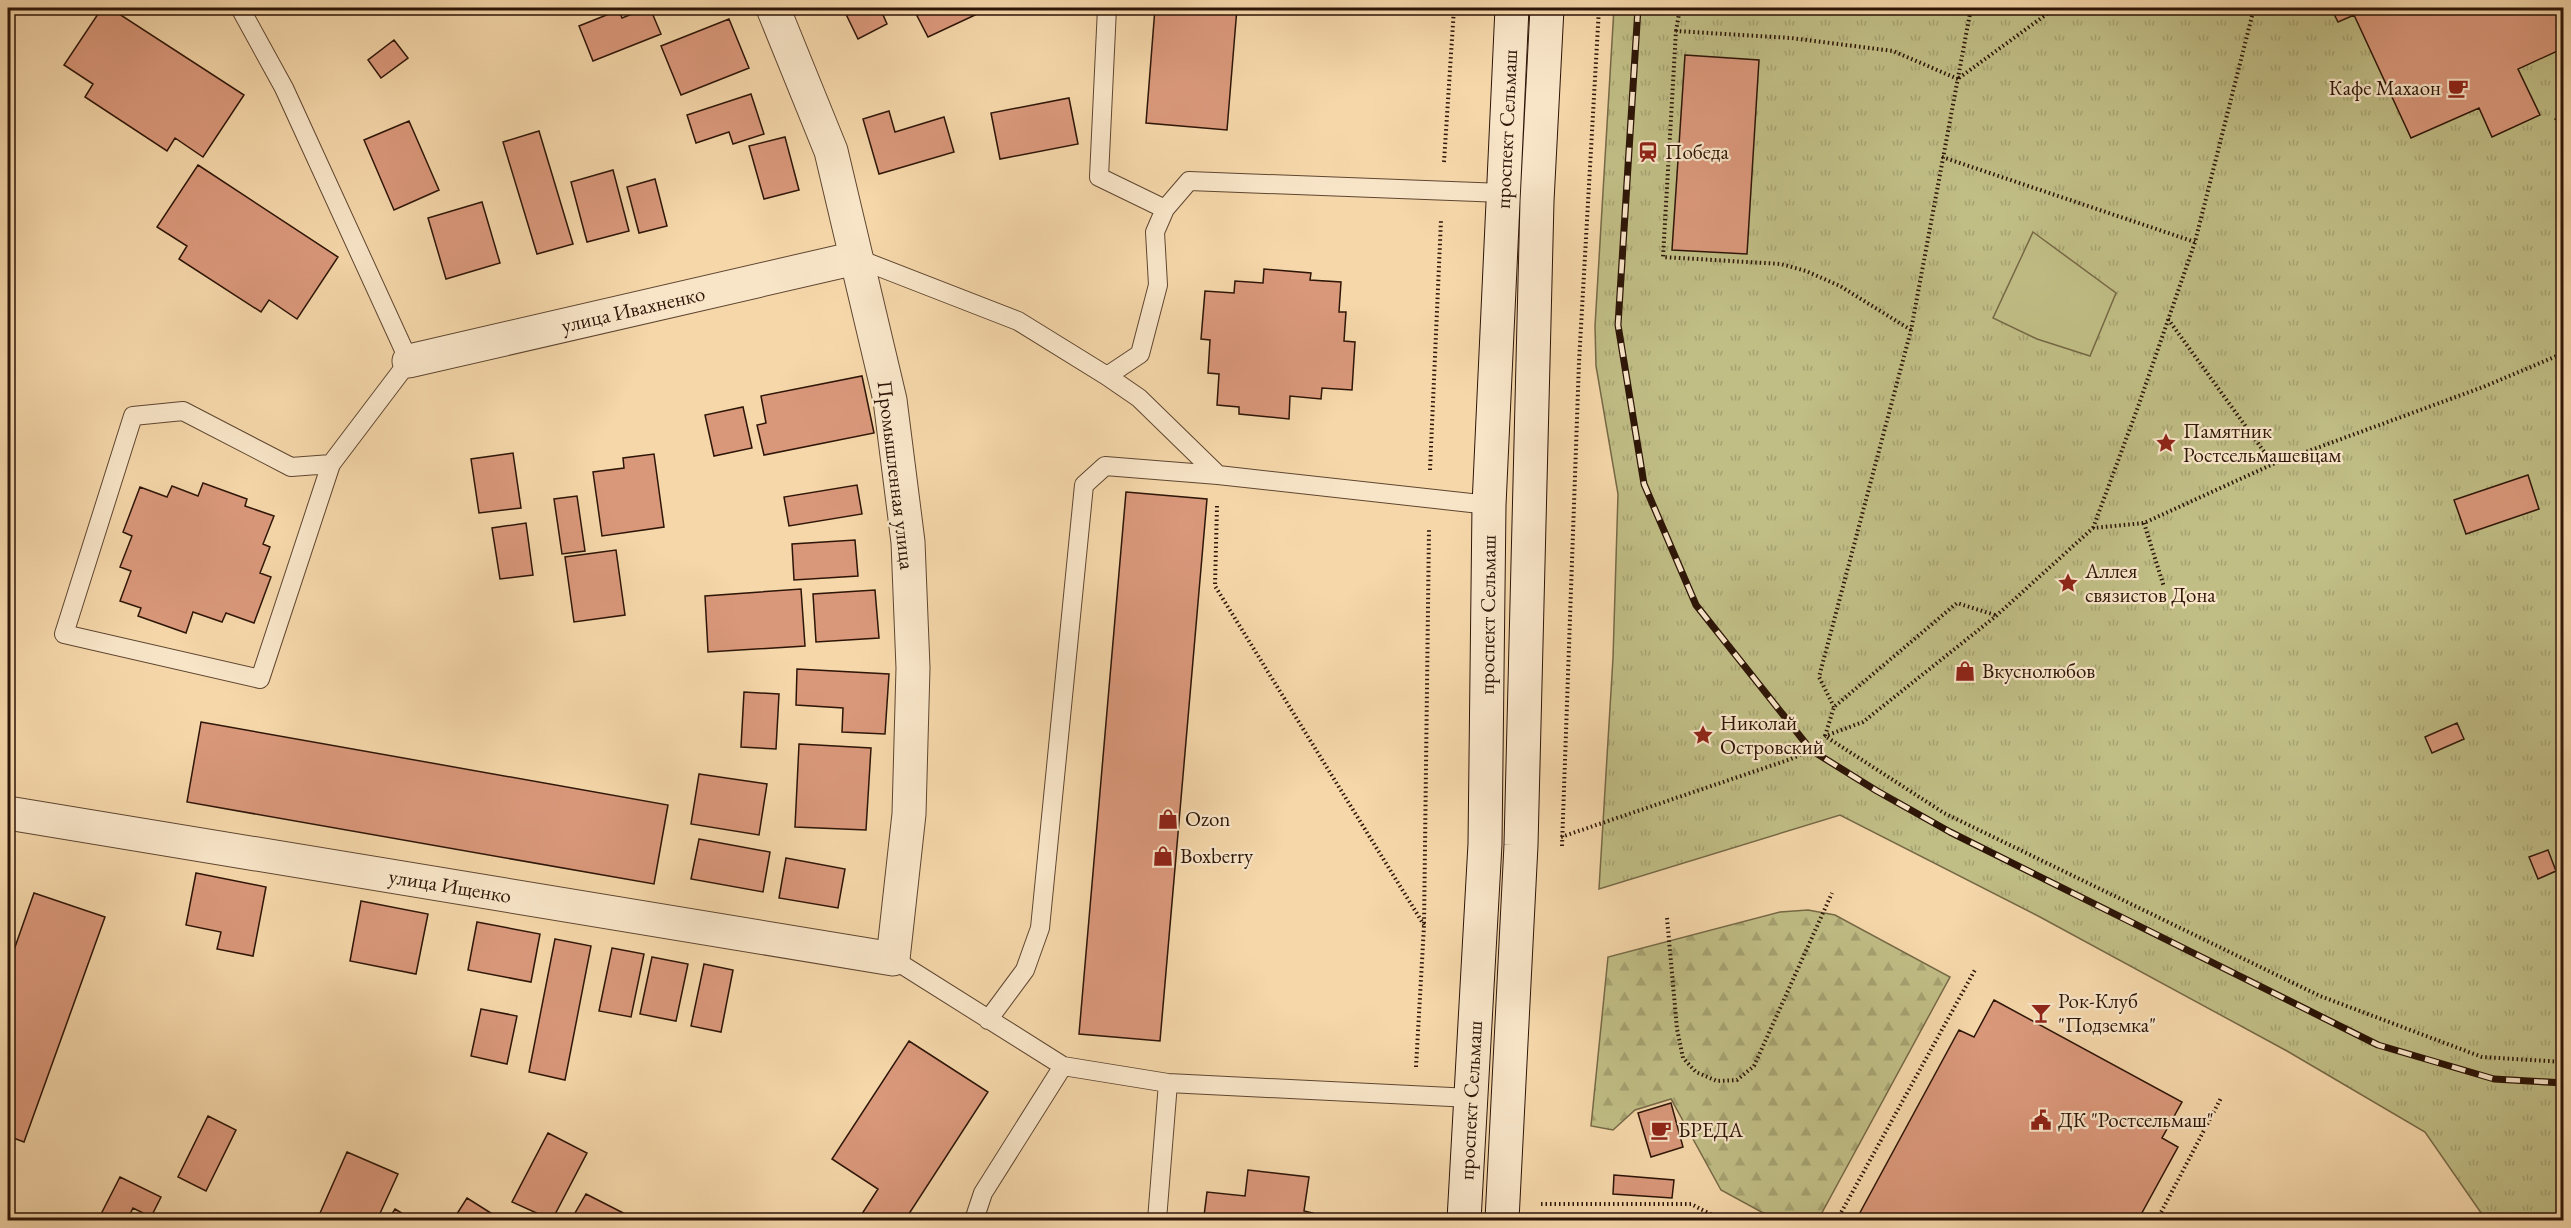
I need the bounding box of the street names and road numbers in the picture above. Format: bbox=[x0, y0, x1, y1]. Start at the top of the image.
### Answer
street label: проспект Сельмаш bbox=[1489, 48, 1523, 209]
street label: улица Ивахненко bbox=[559, 279, 707, 338]
street label: Промышленная улица bbox=[872, 379, 922, 572]
street label: проспект Сельмаш bbox=[1473, 534, 1502, 695]
street label: улица Ищенко bbox=[387, 862, 513, 909]
street label: проспект Сельмаш bbox=[1452, 1019, 1488, 1181]

